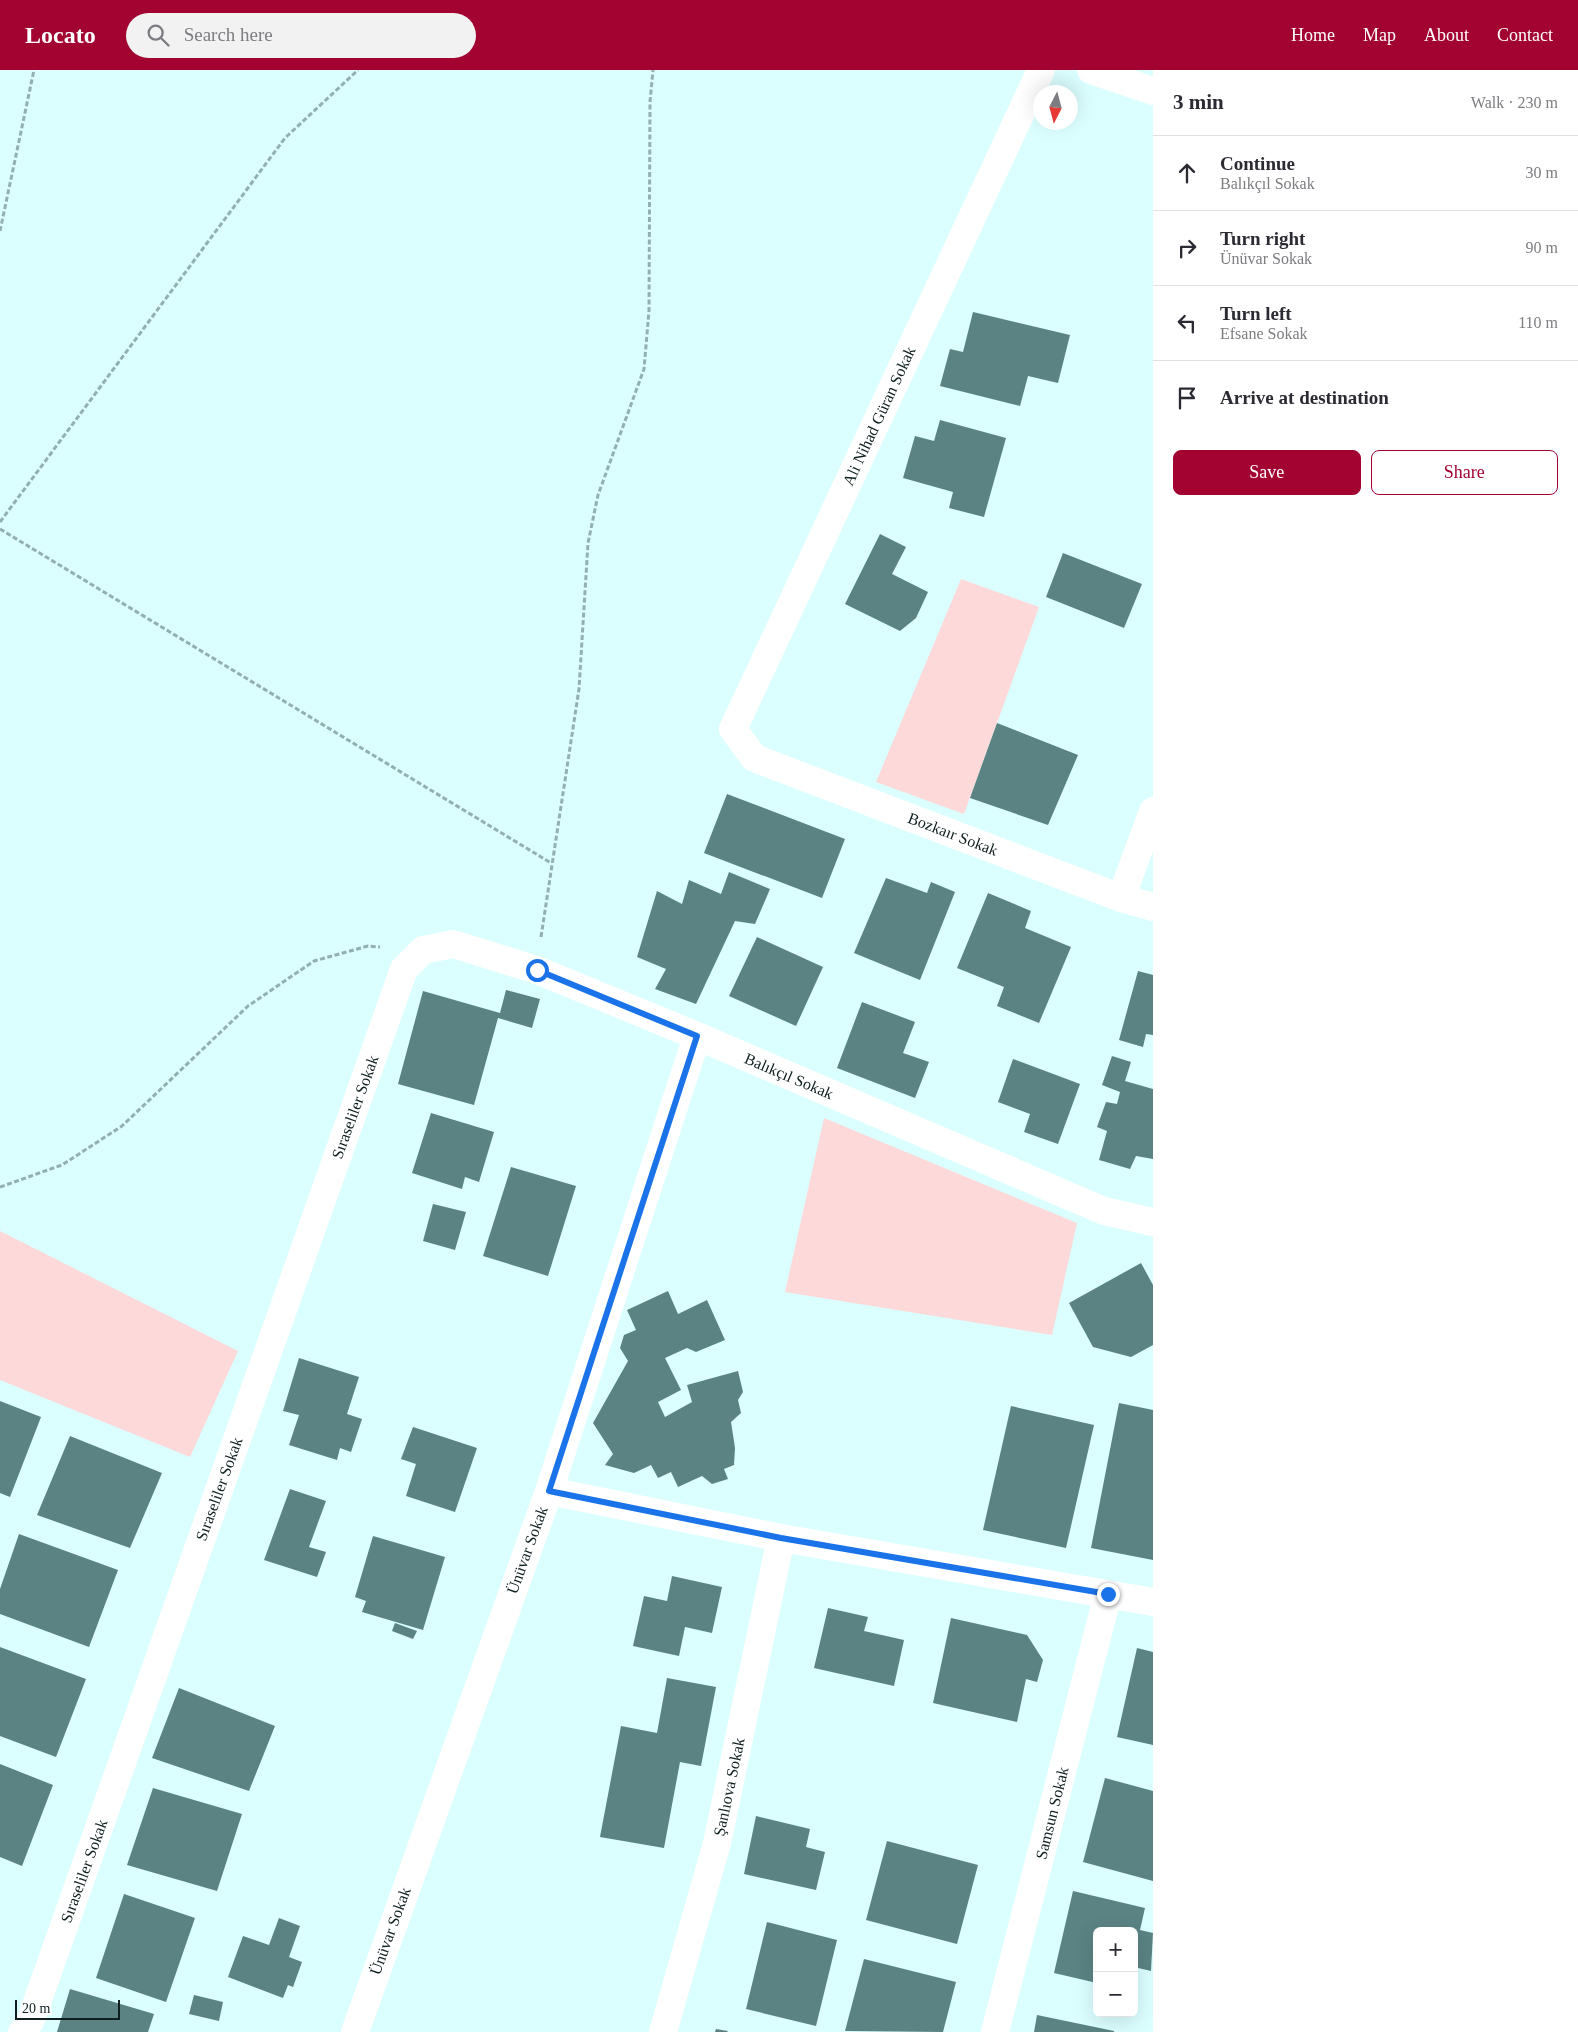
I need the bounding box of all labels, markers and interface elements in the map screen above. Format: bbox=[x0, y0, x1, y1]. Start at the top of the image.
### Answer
search box bbox=[126, 13, 476, 58]
icon: search bbox=[144, 21, 172, 49]
text: Locato bbox=[25, 22, 96, 48]
text: Search here bbox=[184, 24, 273, 45]
text: Home bbox=[1291, 25, 1335, 45]
text: Map bbox=[1363, 25, 1396, 45]
text: About bbox=[1424, 25, 1469, 45]
text: Contact bbox=[1497, 25, 1553, 45]
north arrow bbox=[1033, 85, 1078, 130]
text: 3 min bbox=[1173, 90, 1224, 114]
text: Walk · 230 m bbox=[1471, 94, 1558, 111]
text: Continue bbox=[1220, 153, 1295, 174]
icon: ahead bbox=[1173, 159, 1201, 187]
text: 30 m bbox=[1526, 164, 1558, 181]
text: Balıkçıl Sokak bbox=[1220, 175, 1315, 192]
text: Turn right bbox=[1220, 228, 1305, 249]
icon: right bbox=[1173, 234, 1201, 262]
text: 90 m bbox=[1526, 239, 1558, 256]
text: Ünüvar Sokak bbox=[1220, 250, 1312, 267]
text: Turn left bbox=[1220, 303, 1292, 324]
icon: left bbox=[1173, 309, 1201, 337]
text: 110 m bbox=[1518, 314, 1558, 331]
text: Efsane Sokak bbox=[1220, 325, 1308, 342]
street label: Ali Nihad Güran Sokak bbox=[839, 344, 919, 488]
icon: arrive bbox=[1173, 384, 1201, 412]
text: Arrive at destination bbox=[1220, 387, 1389, 408]
button: Save bbox=[1173, 450, 1361, 495]
button: Share bbox=[1371, 450, 1558, 495]
street label: Bozkaır Sokak bbox=[906, 809, 1000, 859]
route start bbox=[526, 959, 549, 982]
street label: Balıkçıl Sokak bbox=[742, 1050, 836, 1103]
street label: Sıraseliler Sokak bbox=[328, 1053, 382, 1161]
street label: Sıraseliler Sokak bbox=[192, 1435, 246, 1543]
street label: Ünüvar Sokak bbox=[503, 1504, 551, 1596]
route end bbox=[1097, 1583, 1120, 1606]
street label: Şanlıova Sokak bbox=[710, 1736, 749, 1838]
street label: Samsun Sokak bbox=[1032, 1765, 1072, 1861]
street label: Sıraseliler Sokak bbox=[57, 1817, 111, 1925]
street label: Ünüvar Sokak bbox=[366, 1885, 414, 1977]
map controls bbox=[1093, 1927, 1138, 2017]
button: + bbox=[1093, 1927, 1138, 1972]
button: − bbox=[1093, 1972, 1138, 2017]
scale bar bbox=[15, 1997, 120, 2020]
text: 20 m bbox=[22, 2001, 50, 2016]

